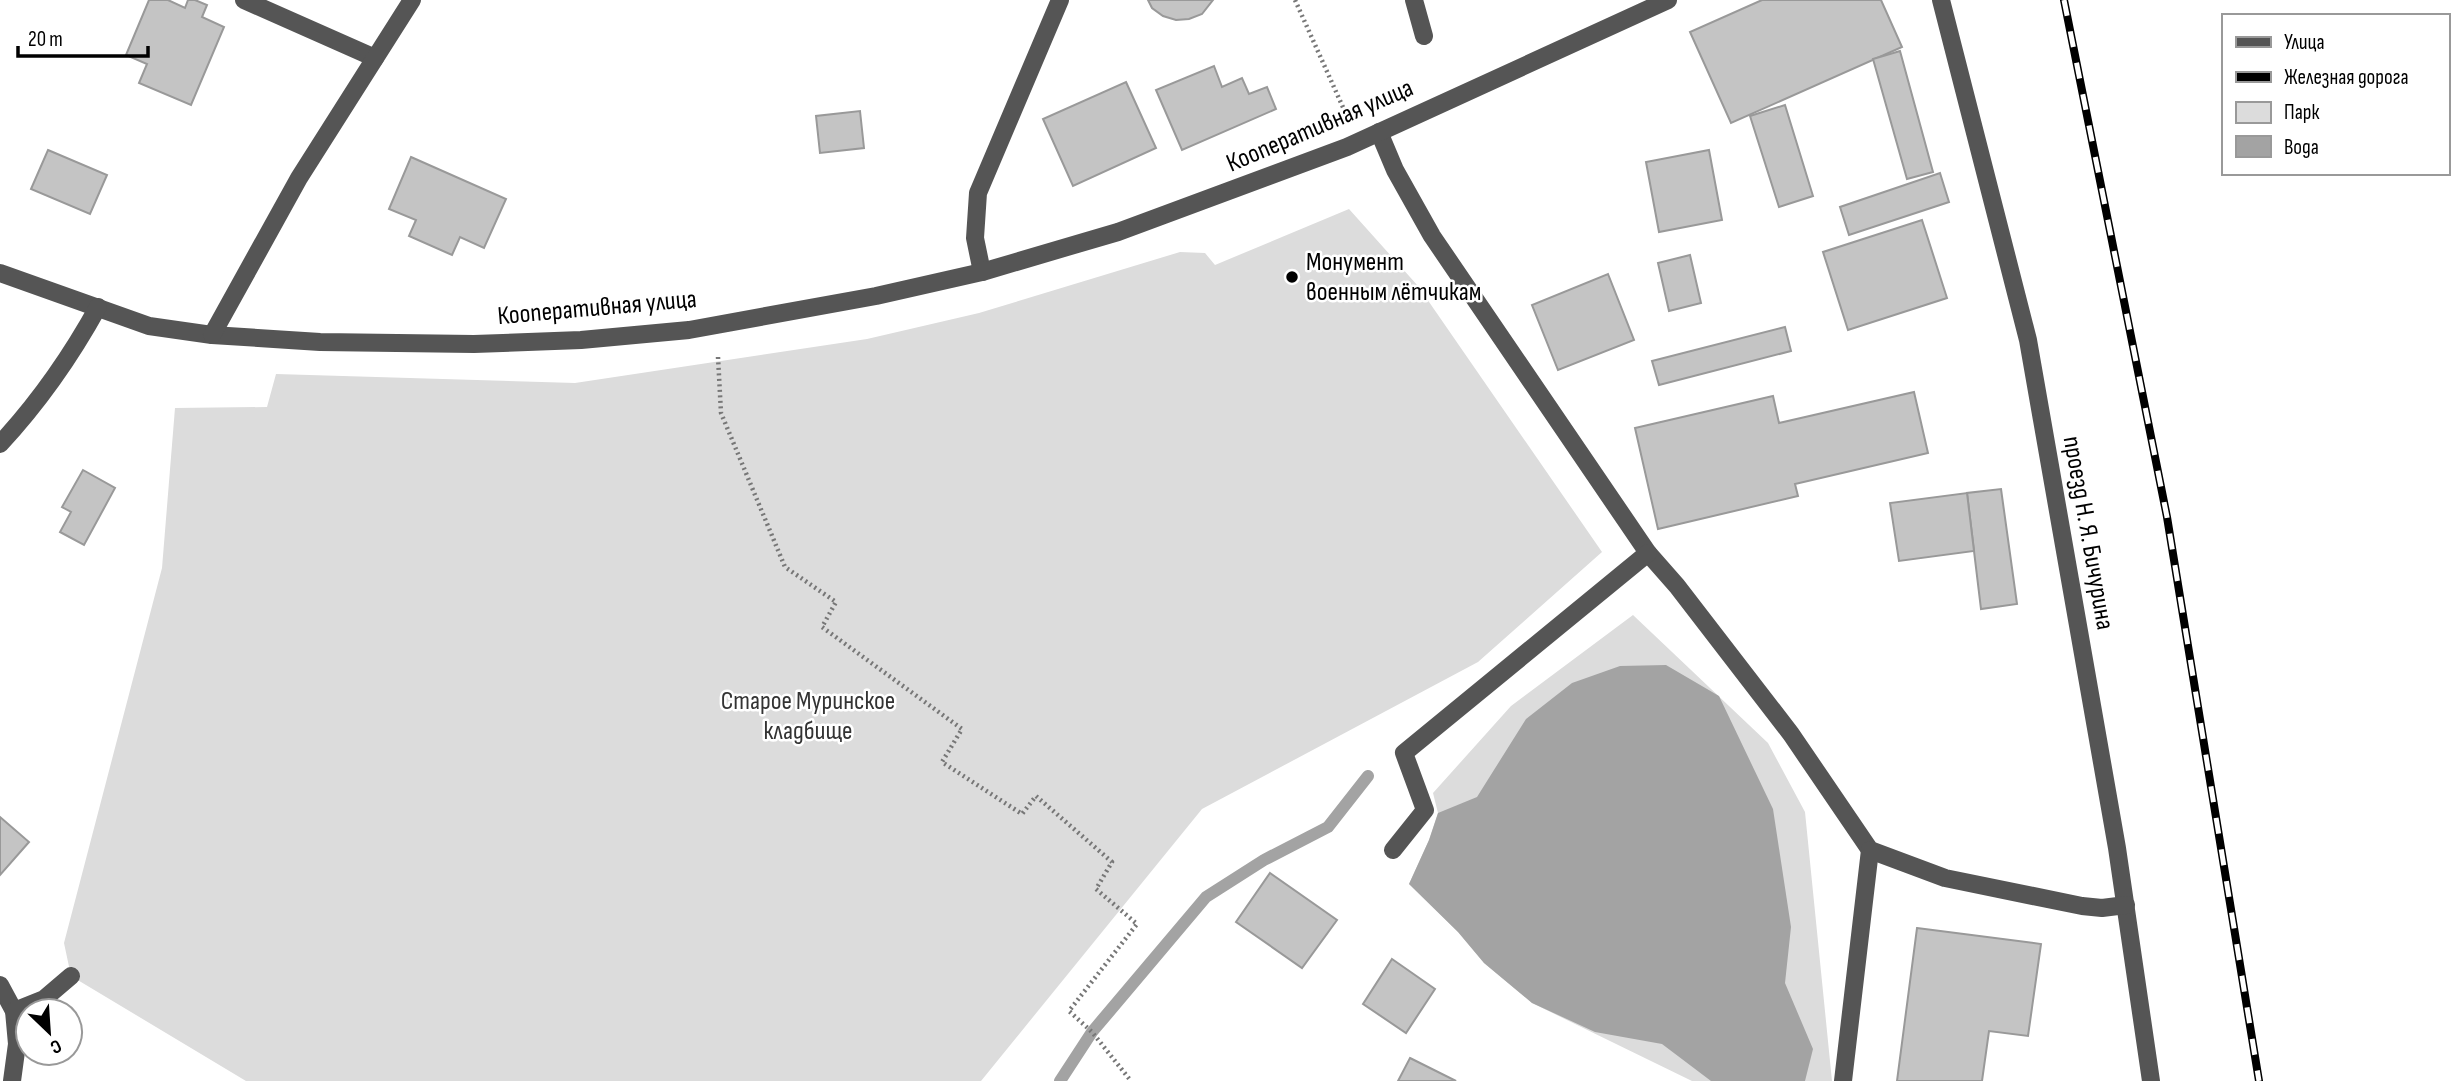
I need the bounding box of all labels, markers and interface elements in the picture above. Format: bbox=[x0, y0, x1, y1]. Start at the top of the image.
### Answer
scale bar bbox=[18, 14, 147, 58]
legend bbox=[2222, 14, 2449, 175]
text: 20 m bbox=[28, 27, 63, 52]
text: Улица bbox=[2284, 30, 2325, 55]
text: Железная дорога bbox=[2284, 65, 2409, 90]
street label: Кооперативная улица bbox=[1222, 73, 1418, 179]
text: Парк bbox=[2284, 100, 2319, 125]
text: Вода bbox=[2284, 135, 2319, 160]
place label: Монумент военным лётчикам bbox=[1306, 247, 1481, 308]
marker: Монумент военным лётчикам bbox=[1284, 269, 1300, 285]
street label: Кооперативная улица bbox=[496, 284, 698, 332]
street label: проезд Н. Я. Бичурина bbox=[2056, 434, 2120, 632]
park label: Старое Муринское кладбище bbox=[721, 686, 895, 747]
north arrow bbox=[14, 997, 84, 1067]
text: С bbox=[46, 1034, 65, 1059]

